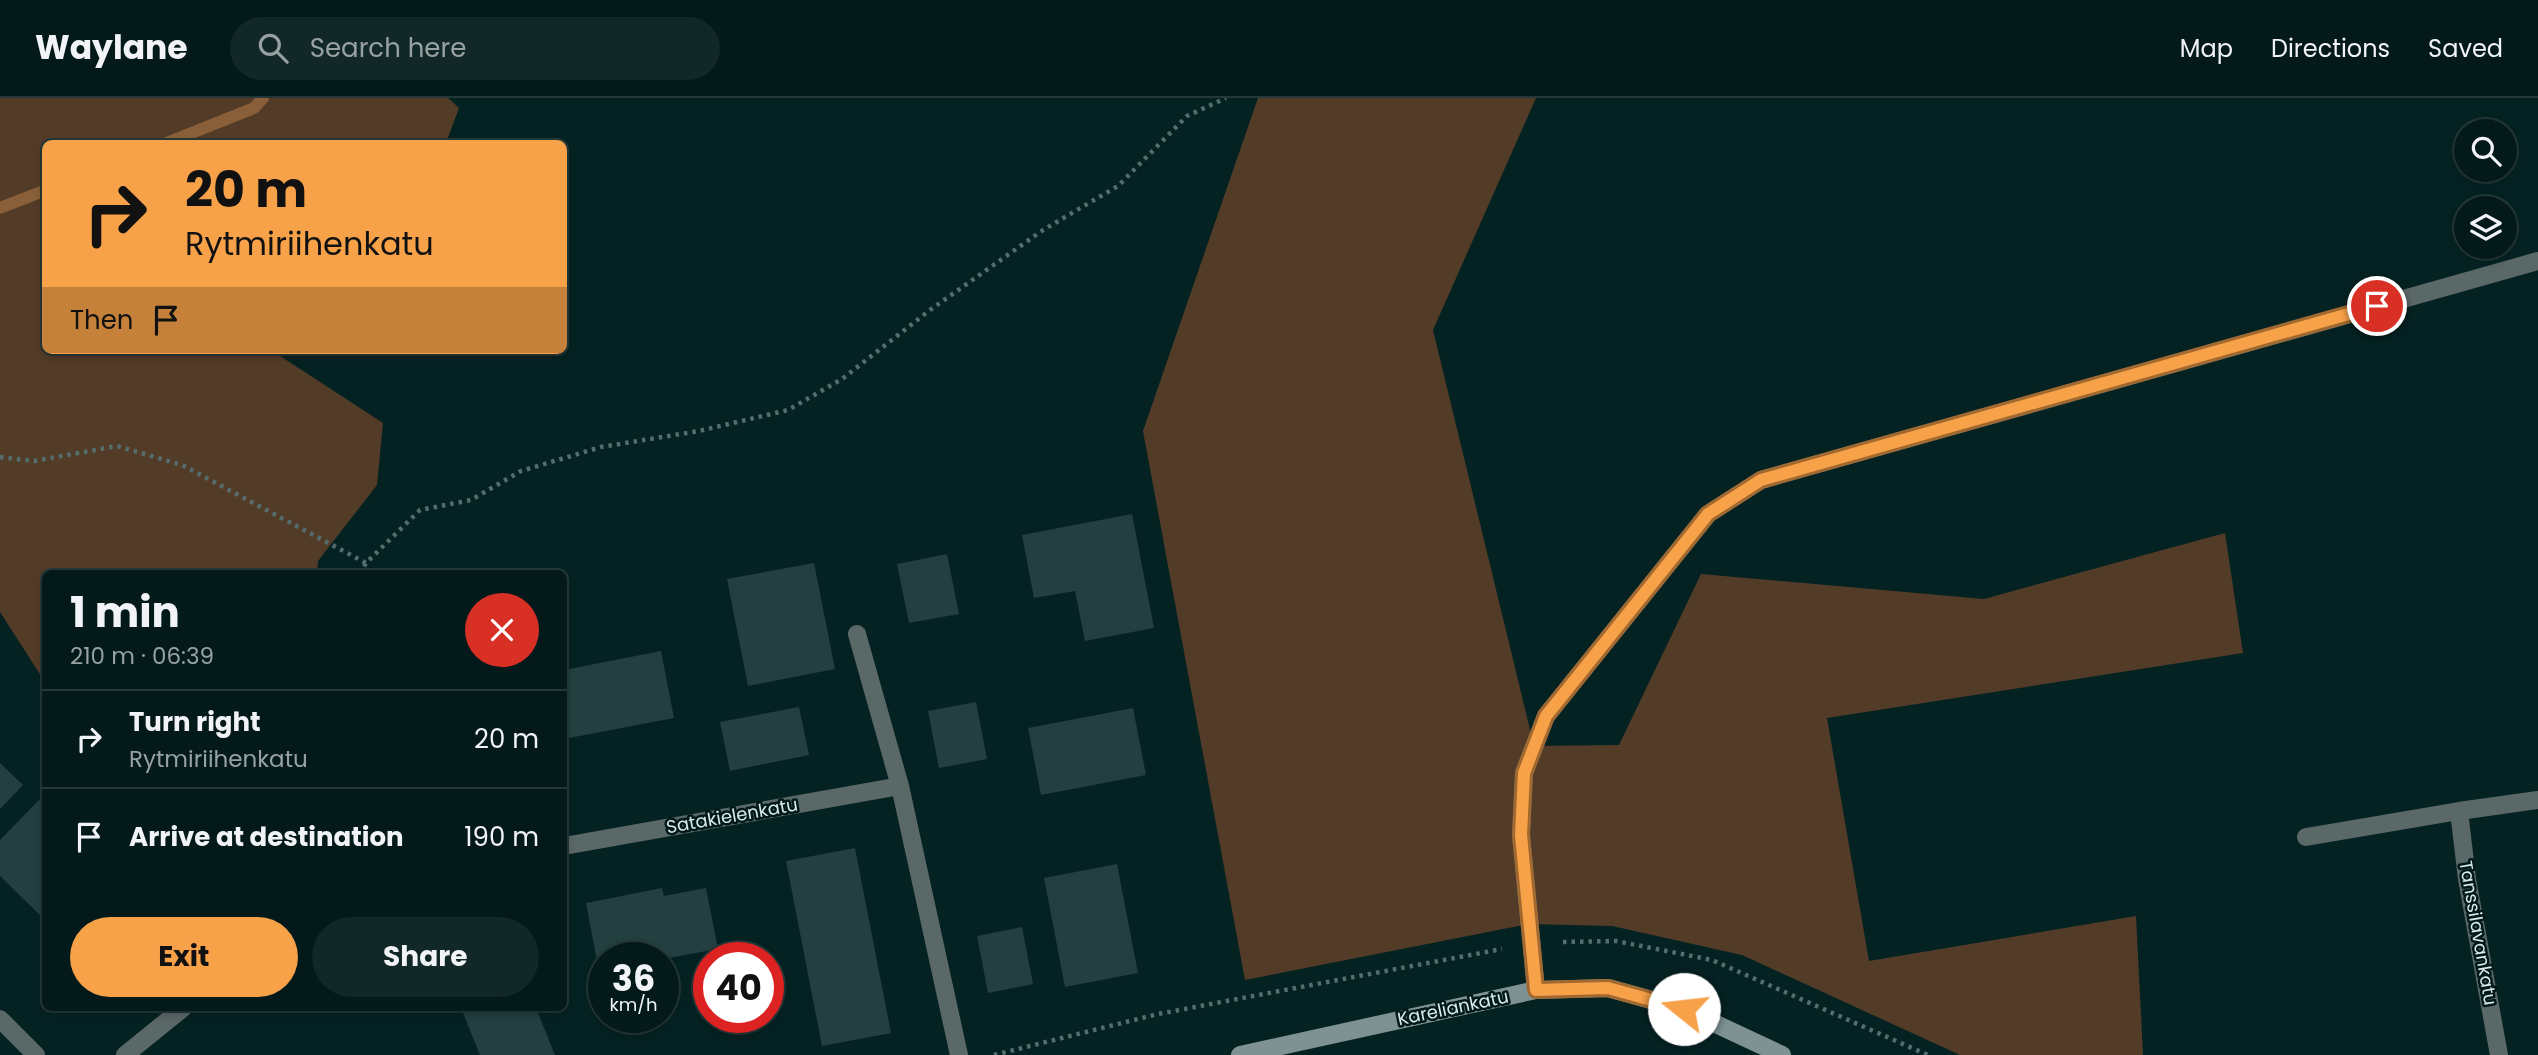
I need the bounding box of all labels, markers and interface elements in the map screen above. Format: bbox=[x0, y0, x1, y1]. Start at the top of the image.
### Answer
search box bbox=[230, 17, 720, 80]
text: Waylane bbox=[35, 24, 188, 71]
icon: search bbox=[254, 29, 292, 67]
text: Search here bbox=[310, 30, 466, 66]
text: Map bbox=[2180, 32, 2233, 65]
text: Directions bbox=[2271, 32, 2390, 65]
text: Saved bbox=[2428, 32, 2503, 65]
map controls bbox=[2454, 119, 2517, 259]
button: search bbox=[2454, 119, 2517, 182]
text: 20 m bbox=[185, 156, 307, 224]
icon: right bbox=[70, 168, 161, 259]
button: layers bbox=[2454, 196, 2517, 259]
text: Rytmiriihenkatu bbox=[185, 221, 434, 266]
pin bbox=[2347, 276, 2407, 336]
icon: arrive bbox=[2358, 287, 2396, 325]
icon: arrive bbox=[147, 301, 185, 339]
text: Then bbox=[70, 302, 133, 338]
text: 1 min bbox=[70, 583, 180, 642]
button: close bbox=[465, 593, 539, 667]
text: 210 m · 06:39 bbox=[70, 640, 214, 672]
text: Turn right bbox=[129, 704, 261, 740]
icon: right bbox=[70, 720, 108, 758]
text: 20 m bbox=[474, 721, 539, 757]
text: Rytmiriihenkatu bbox=[129, 743, 308, 775]
street label: Satakielenkatu bbox=[664, 792, 800, 839]
icon: arrive bbox=[70, 818, 108, 856]
text: Arrive at destination bbox=[129, 819, 404, 855]
text: 190 m bbox=[464, 819, 539, 855]
street label: Tanssilavankatu bbox=[2453, 859, 2504, 1007]
button: Exit bbox=[70, 917, 298, 997]
button: Share bbox=[312, 917, 539, 997]
speed limit sign: 40 bbox=[693, 942, 784, 1033]
text: 36 bbox=[612, 954, 655, 1003]
position arrow bbox=[1647, 972, 1721, 1046]
street label: Kareliankatu bbox=[1395, 984, 1511, 1031]
text: km/h bbox=[610, 992, 657, 1017]

